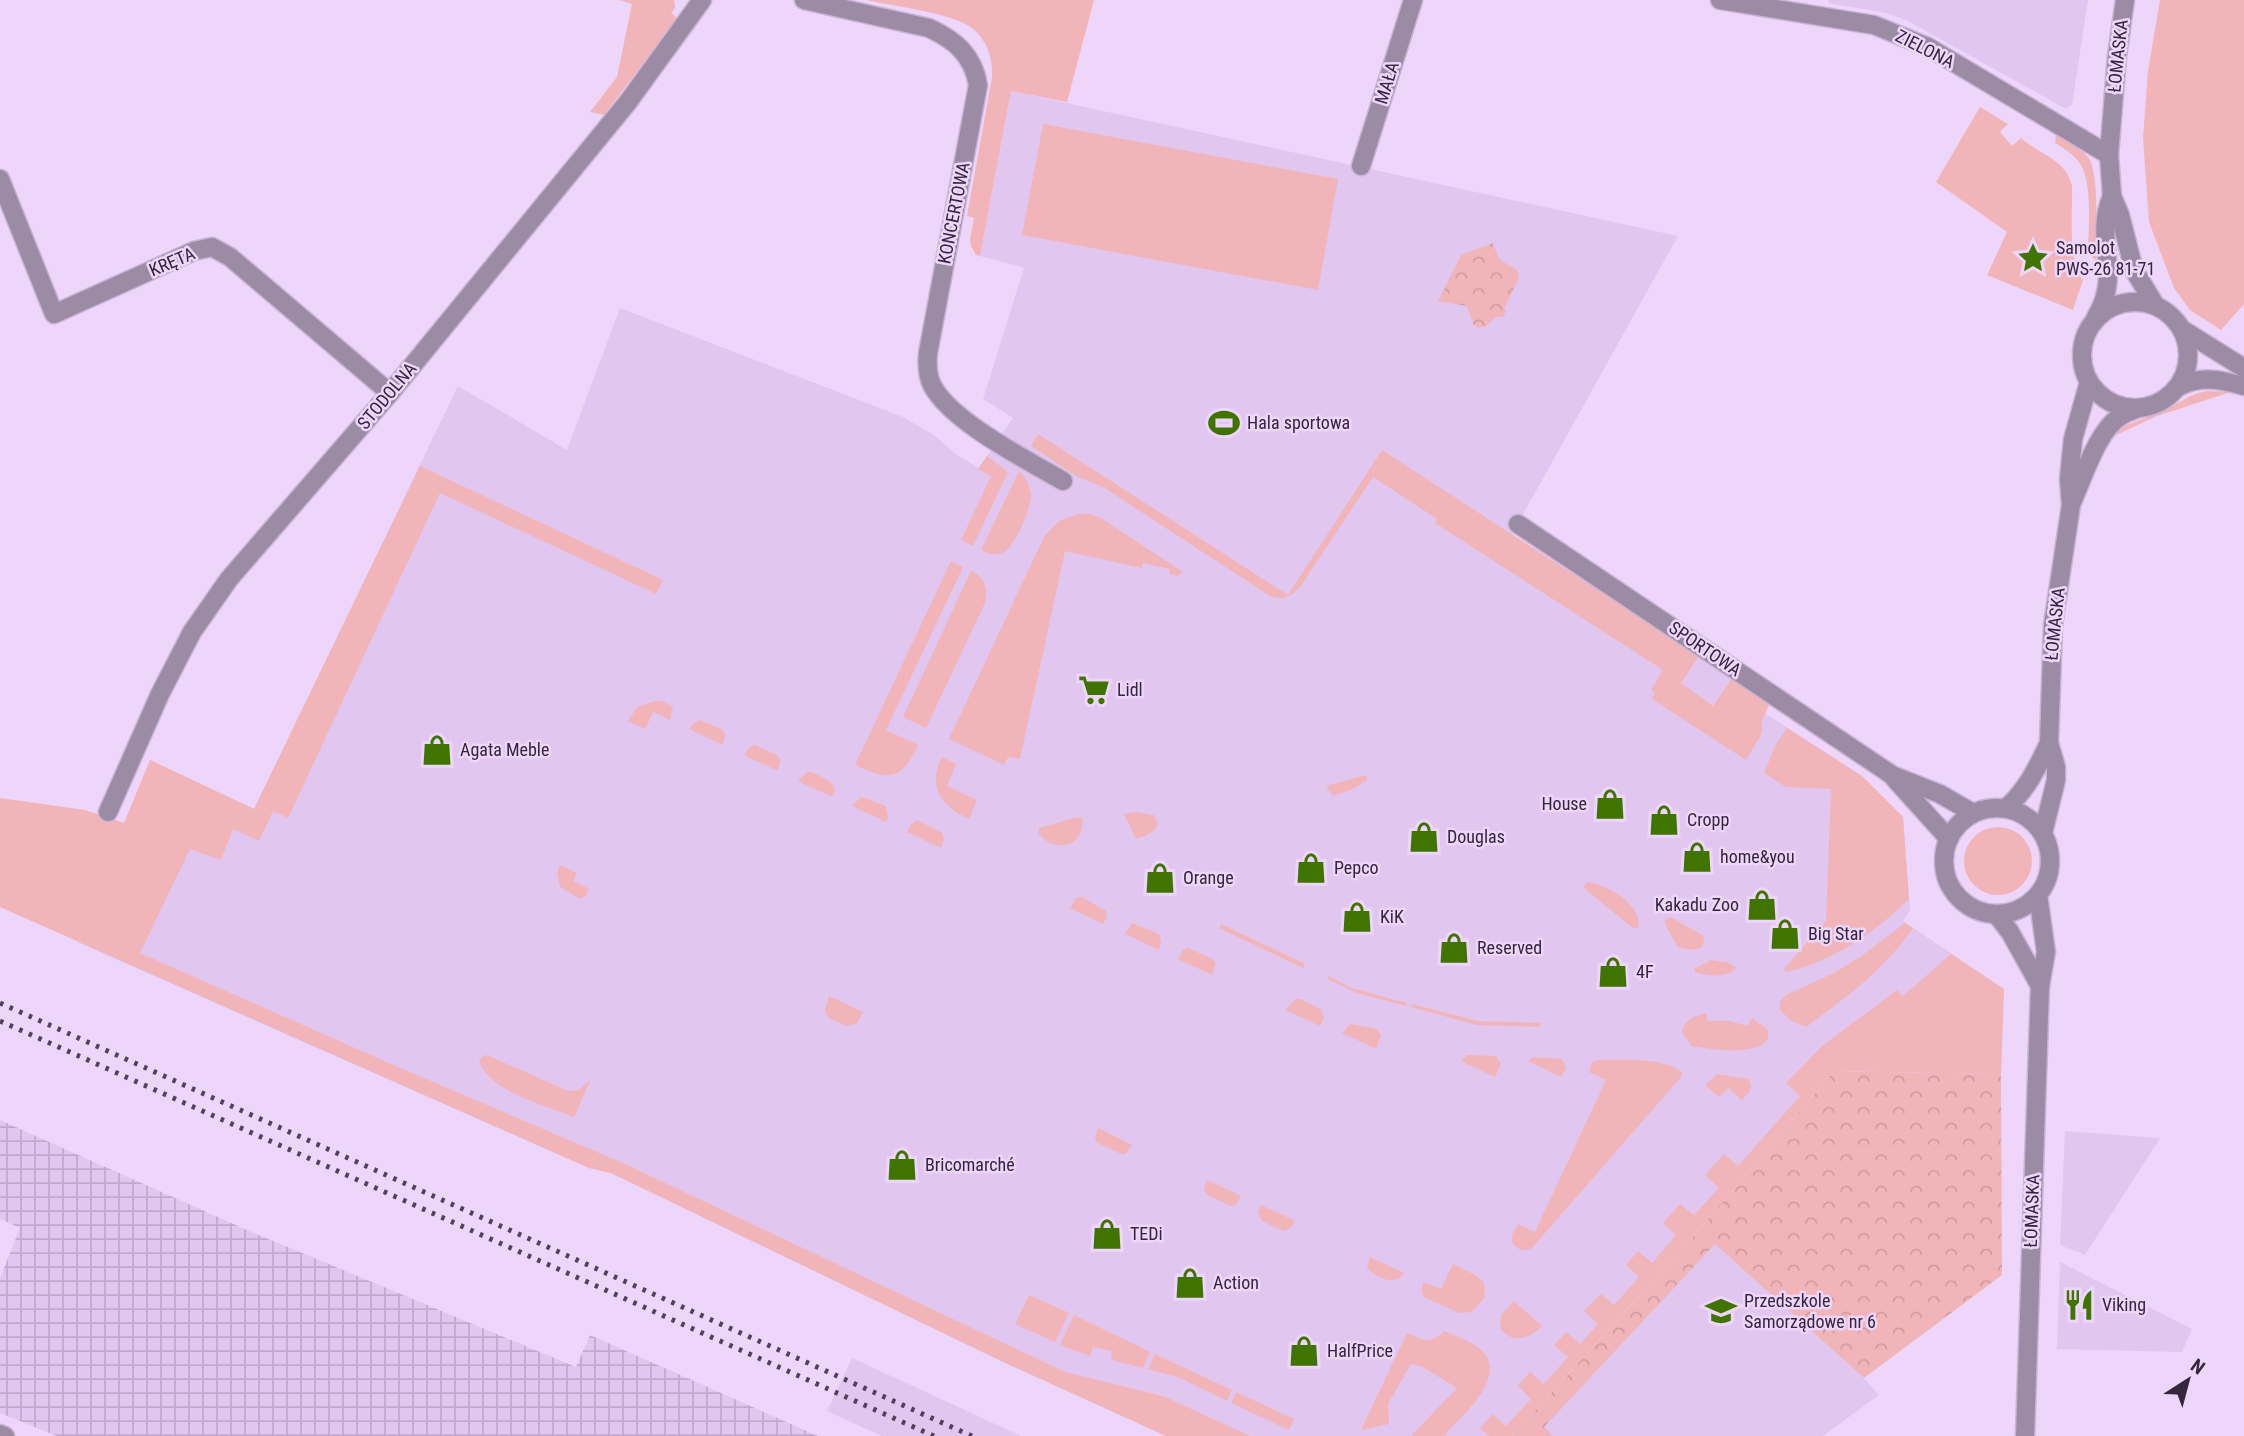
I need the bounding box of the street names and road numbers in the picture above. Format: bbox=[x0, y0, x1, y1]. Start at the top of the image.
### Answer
street label: ŁOMASKA bbox=[2103, 18, 2132, 93]
street label: ZIELONA bbox=[1892, 25, 1959, 73]
street label: MAŁA bbox=[1370, 59, 1403, 107]
street label: KONCERTOWA bbox=[933, 160, 974, 266]
street label: KRĘTA bbox=[146, 242, 198, 280]
street label: STODOLNA bbox=[353, 358, 421, 433]
street label: ŁOMASKA bbox=[2040, 586, 2069, 661]
street label: SPORTOWA bbox=[1665, 617, 1746, 681]
street label: ŁOMASKA bbox=[2020, 1173, 2043, 1248]

